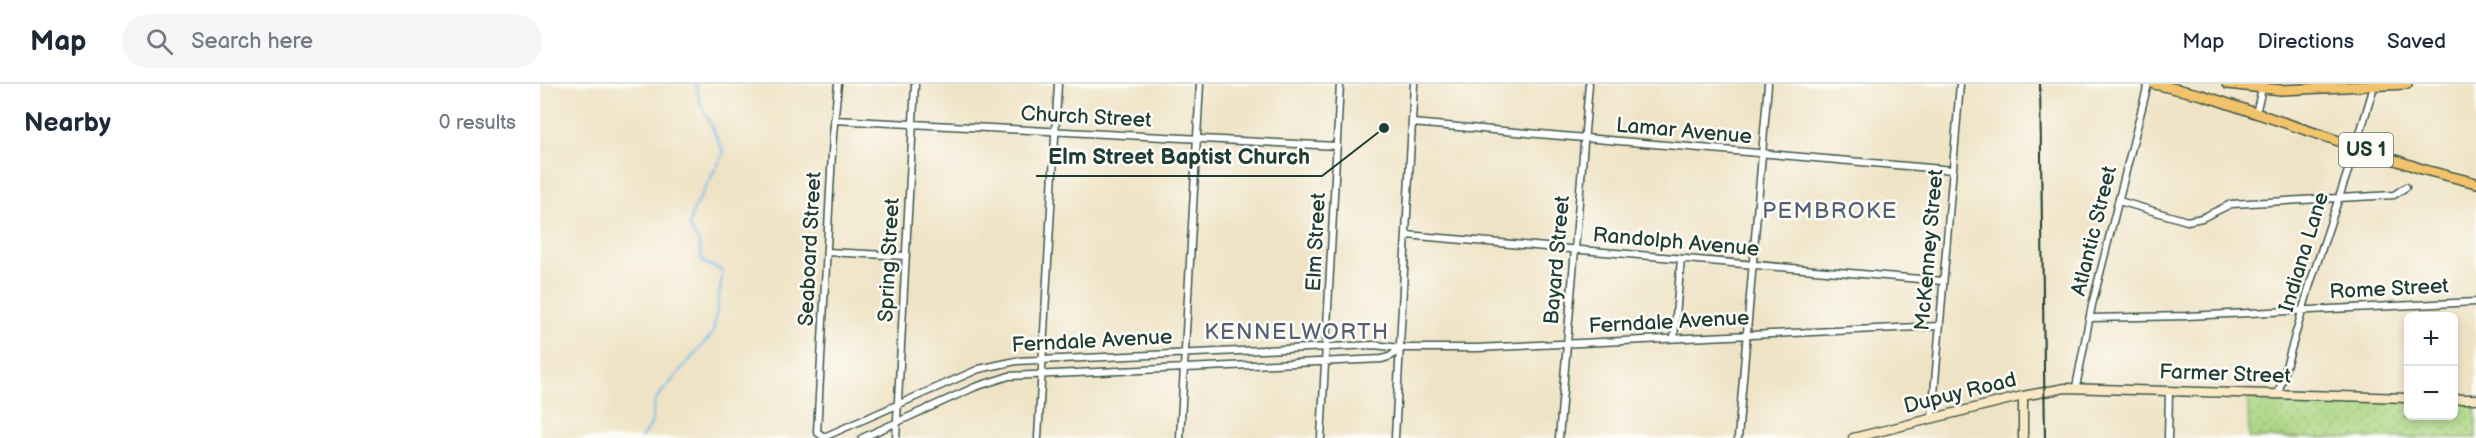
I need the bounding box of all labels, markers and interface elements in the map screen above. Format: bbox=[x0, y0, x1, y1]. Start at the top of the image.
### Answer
search box bbox=[122, 14, 542, 68]
text: Map bbox=[30, 25, 86, 58]
icon: search bbox=[143, 25, 176, 58]
text: Search here bbox=[191, 28, 313, 55]
text: Map bbox=[2182, 29, 2225, 54]
text: Directions bbox=[2258, 29, 2354, 54]
text: Saved bbox=[2387, 29, 2446, 54]
street label: Church Street bbox=[1020, 101, 1153, 133]
text: Nearby bbox=[24, 108, 111, 139]
text: 0 results bbox=[439, 111, 516, 135]
street label: Lamar Avenue bbox=[1615, 113, 1753, 149]
road number: US 1 bbox=[2339, 133, 2393, 167]
callout: Elm Street Baptist Church bbox=[1036, 136, 1322, 176]
text: Elm Street Baptist Church bbox=[1048, 144, 1310, 171]
street label: Atlantic Street bbox=[2066, 163, 2122, 299]
street label: McKenney Street bbox=[1909, 168, 1949, 332]
street label: Seaboard Street bbox=[793, 171, 827, 327]
street label: Indiana Lane bbox=[2274, 189, 2334, 315]
street label: Elm Street bbox=[1301, 191, 1331, 292]
street label: Bayard Street bbox=[1539, 194, 1575, 325]
street label: Spring Street bbox=[873, 197, 905, 323]
district label: PEMBROKE bbox=[1762, 198, 1898, 225]
street label: Randolph Avenue bbox=[1592, 222, 1760, 262]
street label: Rome Street bbox=[2329, 273, 2450, 305]
street label: Ferndale Avenue bbox=[1588, 305, 1750, 339]
map controls bbox=[2404, 312, 2458, 420]
button: + bbox=[2404, 312, 2458, 366]
district label: KENNELWORTH bbox=[1204, 319, 1390, 346]
street label: Ferndale Avenue bbox=[1011, 324, 1173, 358]
street label: Farmer Street bbox=[2159, 359, 2292, 389]
button: − bbox=[2404, 366, 2458, 420]
street label: Dupuy Road bbox=[1901, 367, 2019, 419]

